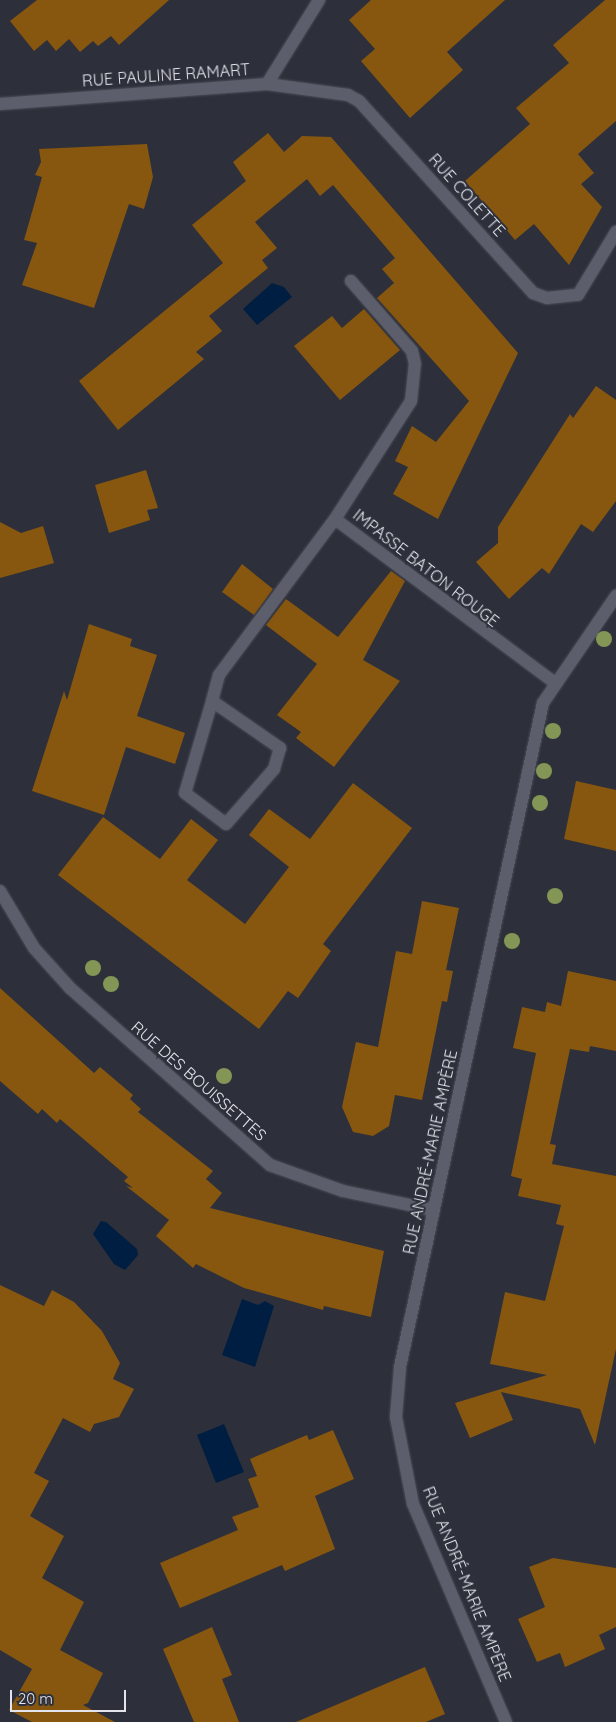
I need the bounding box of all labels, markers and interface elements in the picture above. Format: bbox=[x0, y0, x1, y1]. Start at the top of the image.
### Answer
street label: RUE PAULINE RAMART bbox=[81, 60, 251, 90]
street label: RUE COLETTE bbox=[425, 150, 509, 240]
street label: IMPASSE BATON ROUGE bbox=[349, 505, 503, 631]
street label: RUE DES BOUISSETTES bbox=[128, 1017, 270, 1145]
street label: RUE ANDRÉ-MARIE AMPÈRE bbox=[399, 1048, 461, 1256]
street label: RUE ANDRÉ-MARIE AMPÈRE bbox=[419, 1484, 515, 1684]
scale bar bbox=[12, 1680, 129, 1712]
text: 20 m bbox=[18, 1689, 53, 1708]

